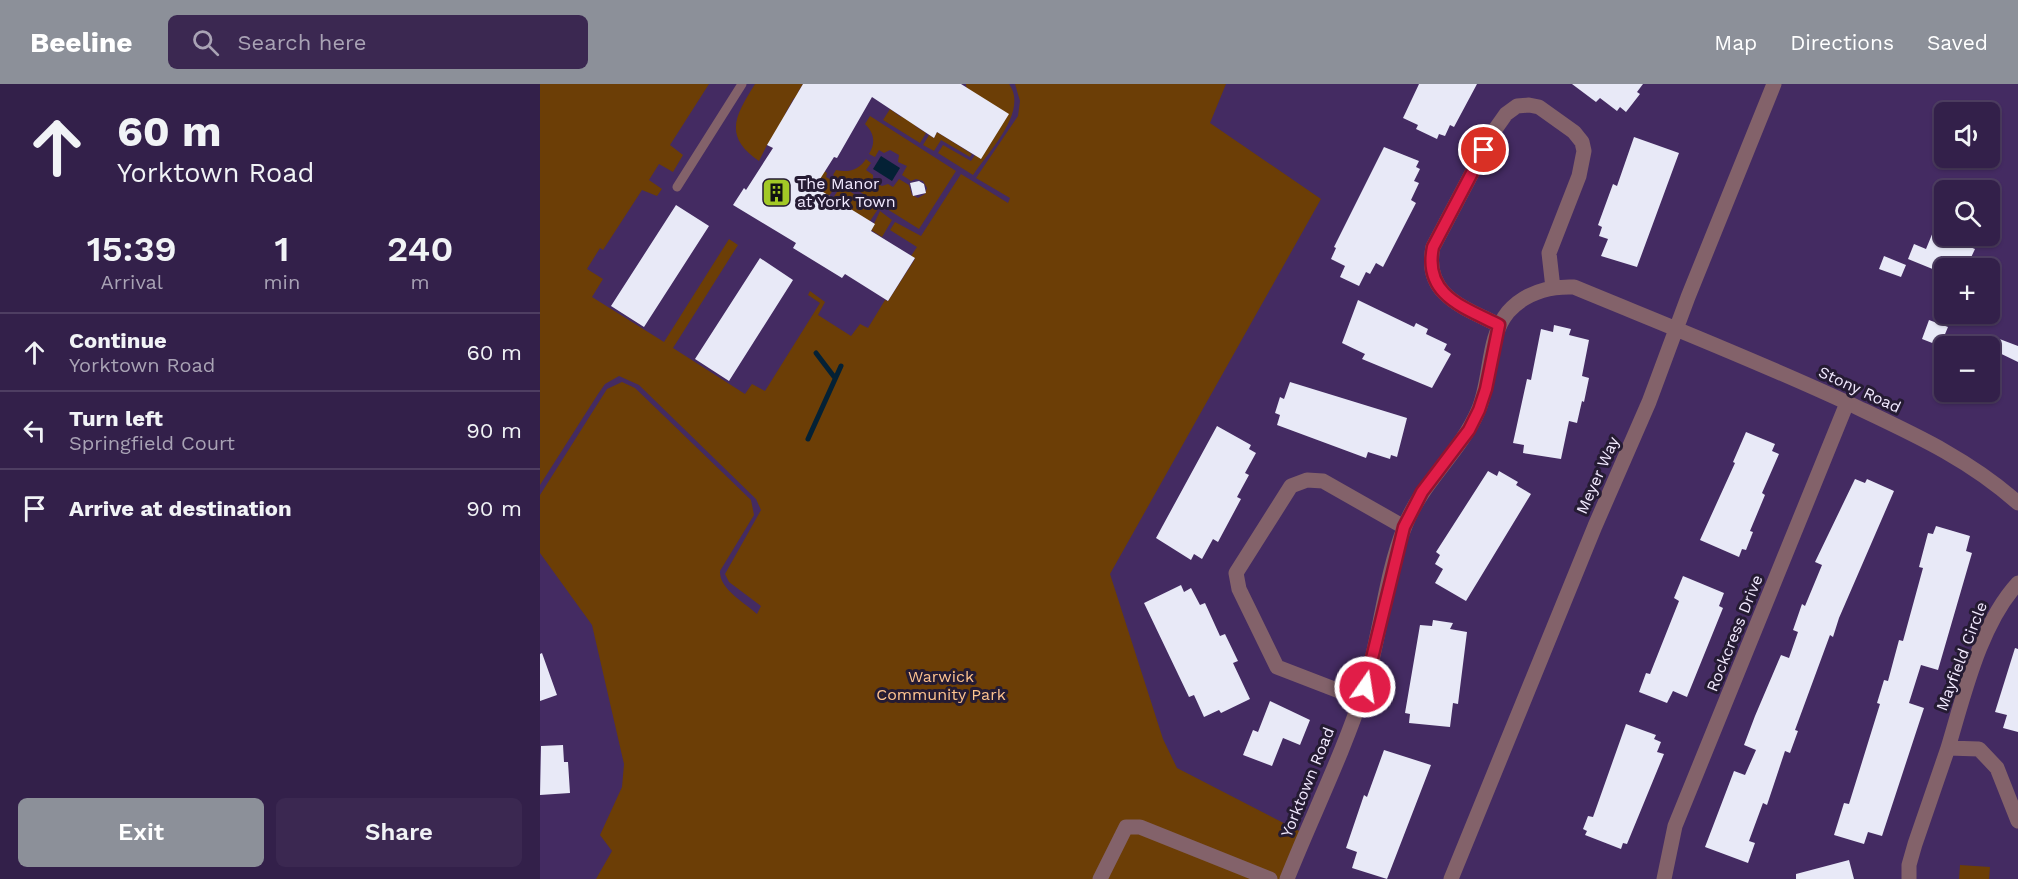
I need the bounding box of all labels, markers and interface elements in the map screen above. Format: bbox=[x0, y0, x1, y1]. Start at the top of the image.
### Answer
search box bbox=[168, 15, 588, 69]
text: Beeline bbox=[30, 26, 132, 59]
icon: search bbox=[189, 26, 222, 59]
text: Search here bbox=[237, 30, 366, 55]
text: Map bbox=[1714, 30, 1757, 55]
text: Directions bbox=[1790, 30, 1894, 55]
text: Saved bbox=[1927, 30, 1988, 55]
map controls bbox=[1934, 102, 2000, 402]
button: sound bbox=[1934, 102, 2000, 168]
text: 60 m bbox=[117, 107, 221, 156]
icon: ahead bbox=[18, 108, 96, 186]
pin bbox=[1458, 124, 1509, 175]
icon: arrive bbox=[1467, 133, 1500, 166]
text: Yorktown Road bbox=[117, 157, 315, 189]
place label: The Manor at York Town bbox=[797, 174, 896, 211]
building icon: The Manor at York Town bbox=[760, 176, 792, 208]
button: search bbox=[1934, 180, 2000, 246]
text: 15:39 bbox=[87, 228, 177, 270]
text: 1 bbox=[274, 228, 289, 270]
text: 240 bbox=[387, 228, 453, 270]
button: + bbox=[1934, 258, 2000, 324]
text: Arrival bbox=[101, 270, 163, 294]
text: min bbox=[264, 270, 300, 294]
text: m bbox=[411, 270, 430, 294]
text: Continue bbox=[69, 328, 167, 353]
icon: ahead bbox=[18, 336, 51, 369]
button: − bbox=[1934, 336, 2000, 402]
text: 60 m bbox=[466, 340, 522, 365]
text: Yorktown Road bbox=[69, 353, 215, 377]
street label: Stony Road bbox=[1816, 362, 1904, 417]
text: Turn left bbox=[69, 406, 163, 431]
icon: left bbox=[18, 414, 51, 447]
text: 90 m bbox=[466, 418, 522, 443]
text: Springfield Court bbox=[69, 431, 235, 455]
street label: Meyer Way bbox=[1572, 433, 1623, 517]
icon: arrive bbox=[18, 492, 51, 525]
text: Arrive at destination bbox=[69, 496, 292, 521]
text: 90 m bbox=[466, 496, 522, 521]
street label: Rockcress Drive bbox=[1702, 572, 1767, 694]
street label: Mayfield Circle bbox=[1932, 599, 1991, 713]
position arrow bbox=[1333, 655, 1397, 719]
park label: Warwick Community Park bbox=[876, 667, 1006, 704]
street label: Yorktown Road bbox=[1277, 724, 1338, 840]
button: Exit bbox=[18, 798, 264, 867]
button: Share bbox=[276, 798, 522, 867]

